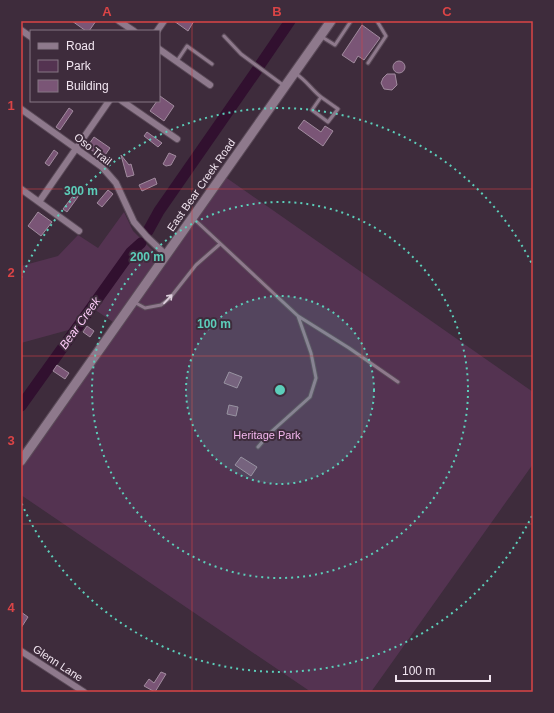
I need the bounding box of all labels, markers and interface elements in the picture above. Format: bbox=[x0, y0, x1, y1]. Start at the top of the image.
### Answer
text: A bbox=[102, 4, 112, 19]
text: B bbox=[272, 4, 282, 19]
text: C bbox=[442, 4, 452, 19]
legend bbox=[30, 30, 160, 102]
text: Road bbox=[66, 39, 95, 53]
text: Park bbox=[66, 59, 92, 73]
text: Building bbox=[66, 79, 109, 93]
text: 1 bbox=[7, 98, 15, 113]
street label: Oso Trail bbox=[72, 131, 114, 167]
street label: East Bear Creek Road bbox=[165, 136, 237, 234]
text: 300 m bbox=[64, 184, 98, 198]
text: 200 m bbox=[130, 250, 164, 264]
text: 2 bbox=[7, 265, 15, 280]
water label: Bear Creek bbox=[56, 294, 104, 352]
one-way arrow bbox=[164, 294, 173, 304]
text: 100 m bbox=[197, 317, 231, 331]
centre of rings bbox=[273, 383, 287, 397]
park label: Heritage Park bbox=[233, 429, 301, 441]
text: 3 bbox=[7, 433, 15, 448]
text: 4 bbox=[7, 600, 15, 615]
street label: Glenn Lane bbox=[31, 642, 85, 684]
scale bar bbox=[396, 657, 490, 683]
text: 100 m bbox=[402, 664, 435, 678]

